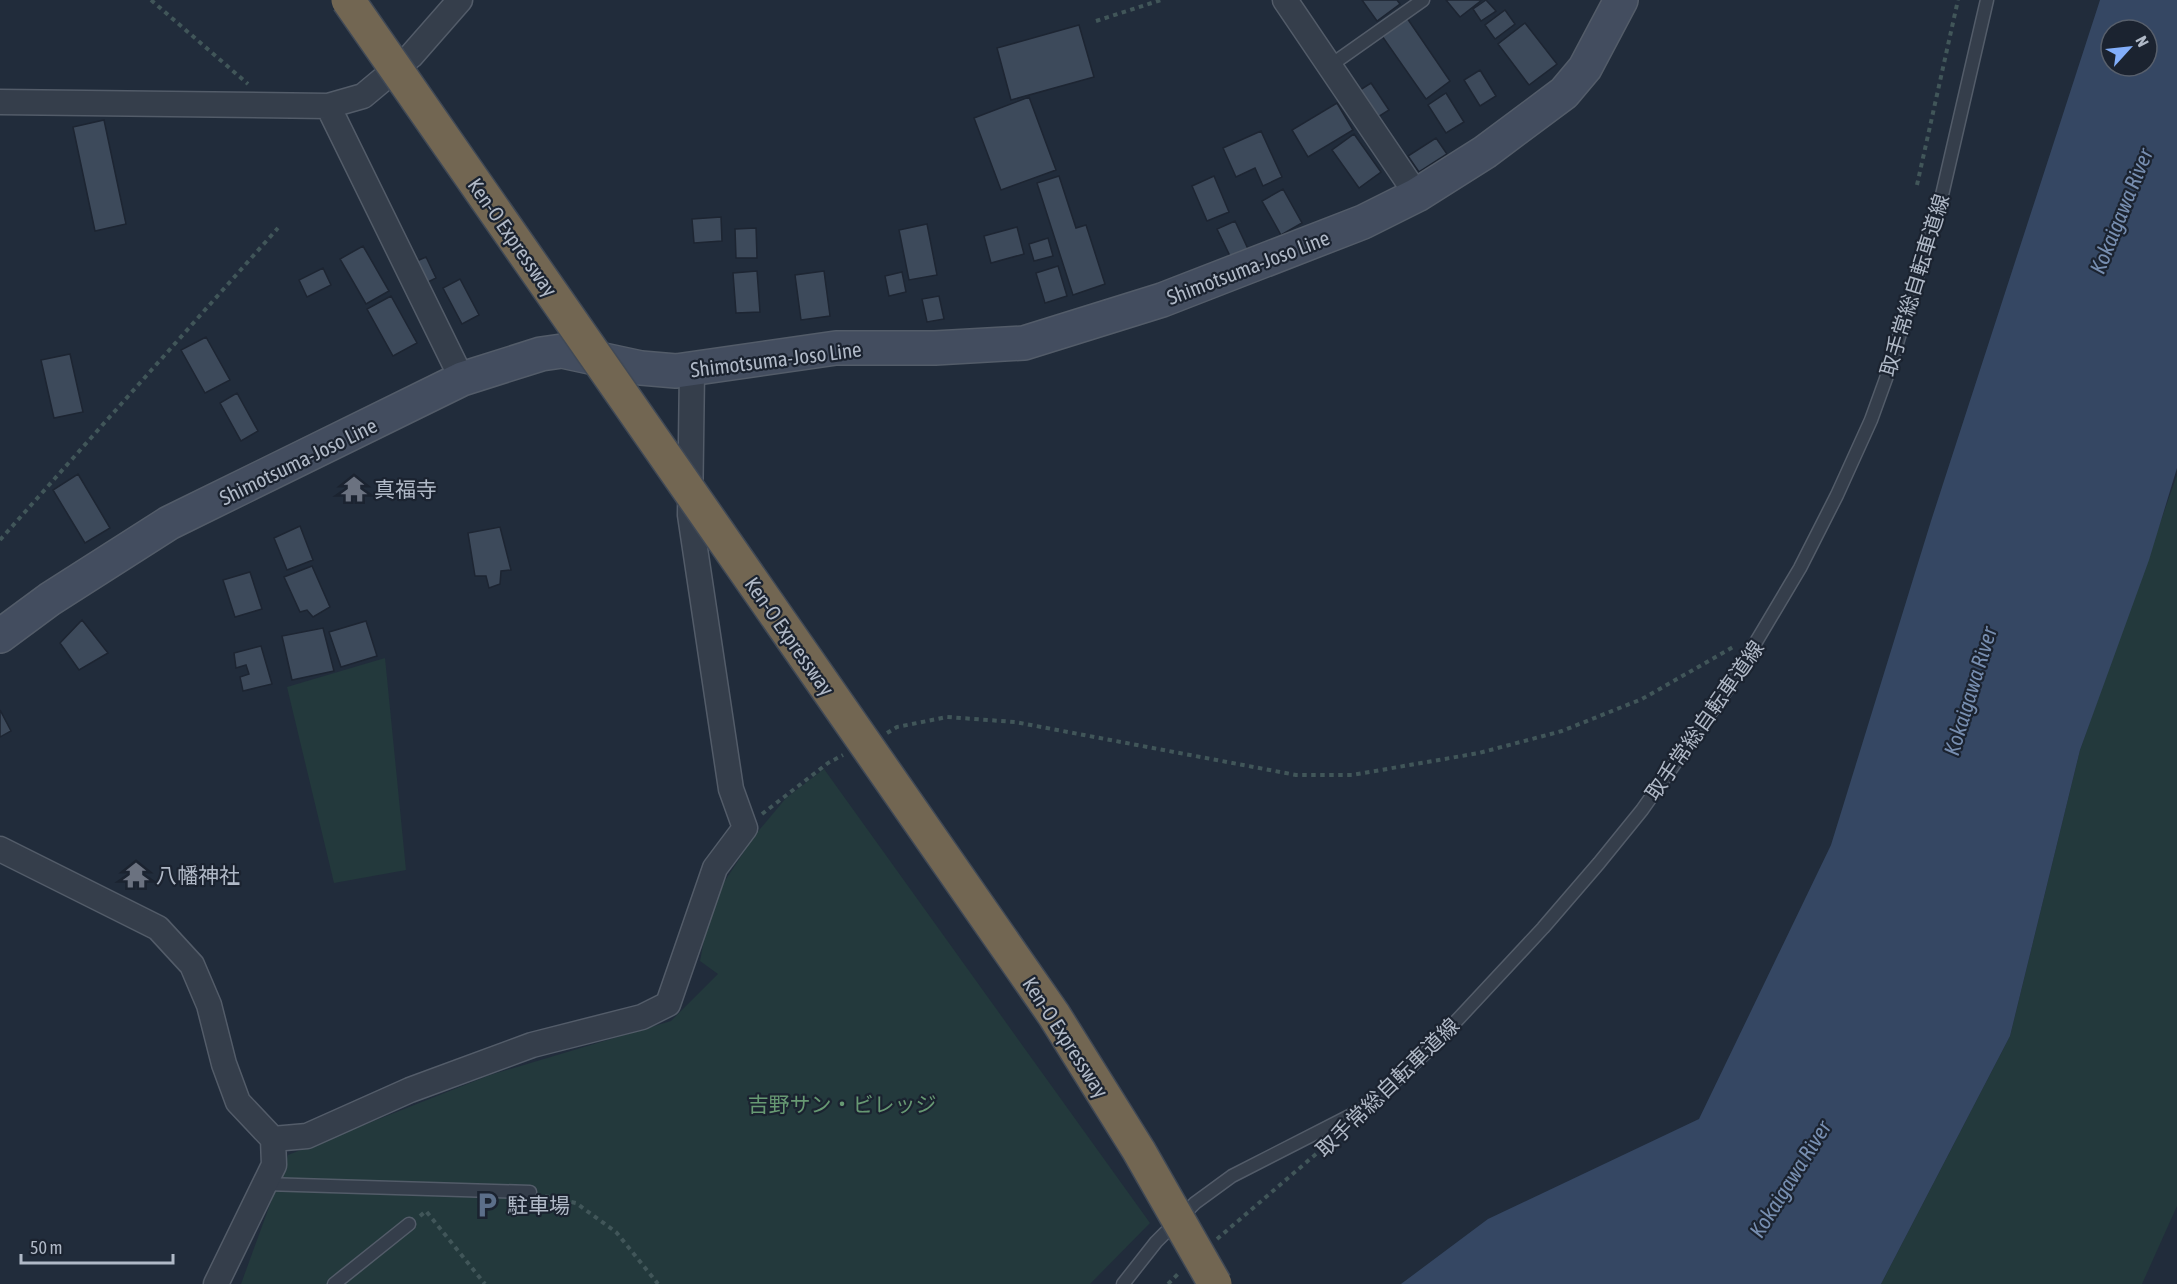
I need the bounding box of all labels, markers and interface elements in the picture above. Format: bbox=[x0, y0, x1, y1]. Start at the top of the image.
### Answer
north arrow bbox=[2099, 18, 2159, 78]
text: N bbox=[2132, 33, 2153, 49]
water label: Kokaigawa River bbox=[2084, 143, 2159, 277]
street label: Ken-O Expressway bbox=[463, 173, 563, 301]
street label: 取手常総自転車道線 bbox=[1875, 191, 1953, 379]
street label: Shimotsuma-Joso Line bbox=[1163, 225, 1333, 309]
street label: Shimotsuma-Joso Line bbox=[689, 337, 863, 381]
street label: Shimotsuma-Joso Line bbox=[215, 413, 381, 509]
temple icon: 真福寺 bbox=[339, 474, 369, 504]
place label: 真福寺 bbox=[374, 477, 437, 501]
street label: Ken-O Expressway bbox=[740, 572, 840, 700]
water label: Kokaigawa River bbox=[1938, 622, 2002, 758]
street label: 取手常総自転車道線 bbox=[1640, 636, 1768, 804]
temple icon: 八幡神社 bbox=[121, 860, 151, 890]
place label: 八幡神社 bbox=[156, 863, 240, 887]
street label: Ken-O Expressway bbox=[1018, 972, 1114, 1102]
street label: 取手常総自転車道線 bbox=[1311, 1013, 1463, 1161]
park label: 吉野サン・ビレッジ bbox=[748, 1092, 937, 1116]
water label: Kokaigawa River bbox=[1744, 1114, 1837, 1242]
parking icon: 駐車場 bbox=[472, 1190, 502, 1220]
place label: 駐車場 bbox=[507, 1193, 570, 1217]
scale bar bbox=[21, 1227, 172, 1265]
text: 50 m bbox=[30, 1237, 62, 1258]

